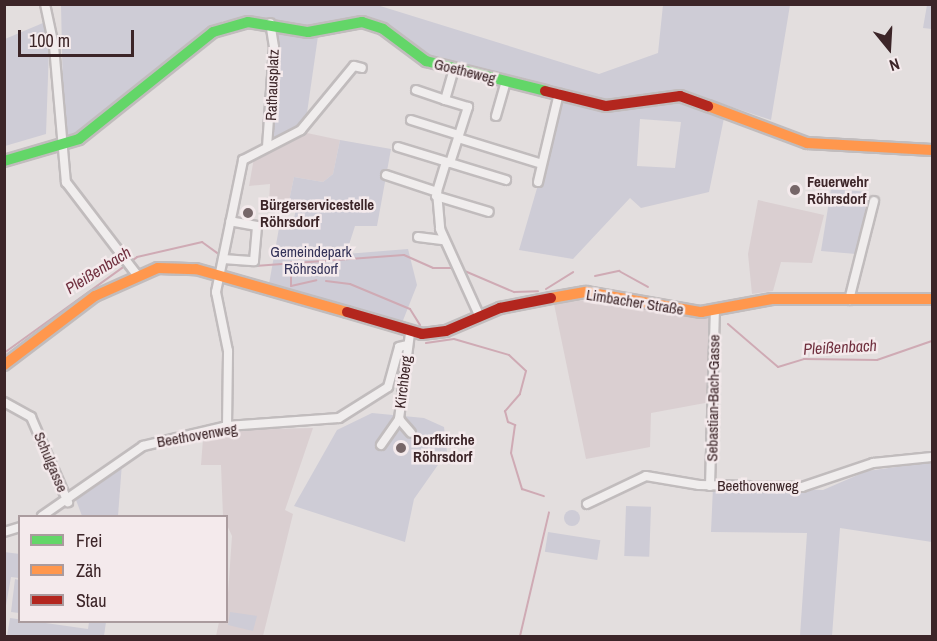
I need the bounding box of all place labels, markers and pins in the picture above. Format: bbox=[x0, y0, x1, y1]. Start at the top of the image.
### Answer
place label: Feuerwehr Röhrsdorf bbox=[807, 172, 869, 207]
marker: Feuerwehr Röhrsdorf bbox=[788, 183, 802, 197]
place label: Bürgerservicestelle Röhrsdorf bbox=[260, 195, 374, 230]
marker: Bürgerservicestelle Röhrsdorf bbox=[241, 206, 255, 220]
place label: Dorfkirche Röhrsdorf bbox=[413, 430, 475, 465]
marker: Dorfkirche Röhrsdorf bbox=[394, 441, 408, 455]

